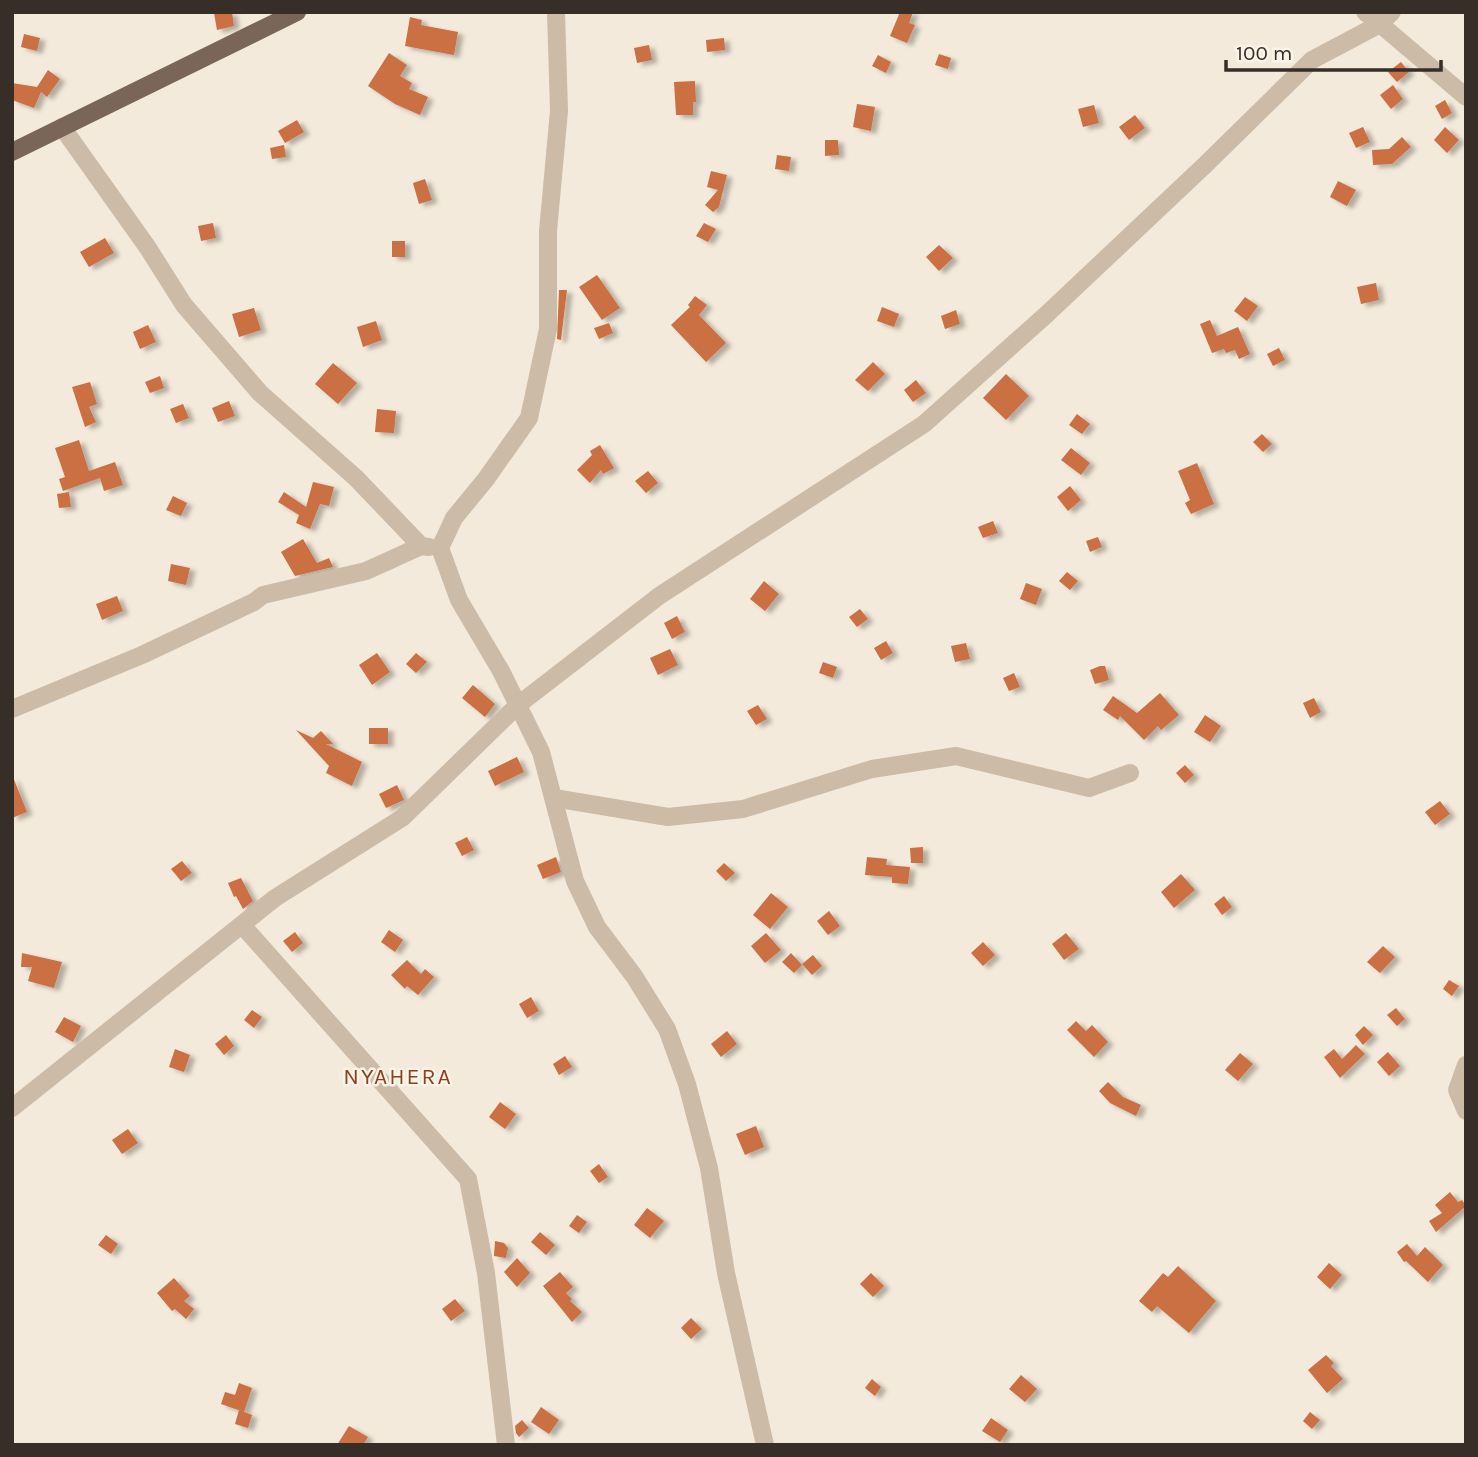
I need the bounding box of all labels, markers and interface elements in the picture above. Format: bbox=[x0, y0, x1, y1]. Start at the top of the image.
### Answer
scale bar bbox=[1226, 28, 1441, 72]
text: 100 m bbox=[1236, 41, 1293, 65]
district label: NYAHERA bbox=[343, 1063, 453, 1090]

